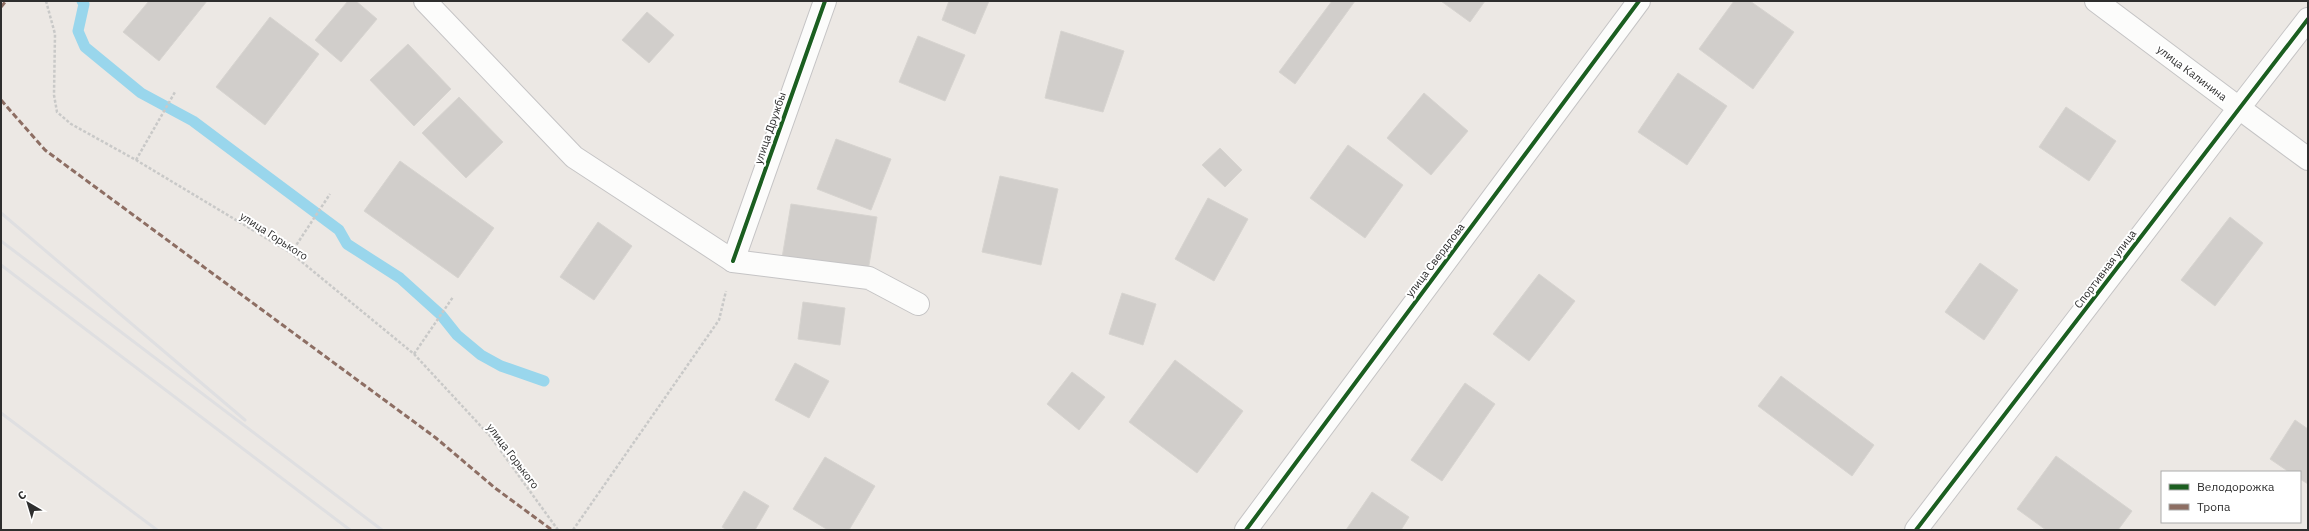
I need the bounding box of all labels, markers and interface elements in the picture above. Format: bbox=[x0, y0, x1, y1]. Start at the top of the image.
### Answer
street label: улица Калинина bbox=[2154, 42, 2230, 104]
street label: улица Дружбы bbox=[751, 90, 789, 166]
street label: улица Горького bbox=[237, 209, 311, 263]
street label: улица Свердлова bbox=[1403, 220, 1468, 300]
street label: Спортивная улица bbox=[2071, 227, 2139, 311]
street label: улица Горького bbox=[484, 420, 542, 492]
legend bbox=[2161, 471, 2301, 523]
text: Велодорожка bbox=[2197, 479, 2275, 494]
north arrow bbox=[8, 483, 48, 523]
text: С bbox=[15, 487, 29, 503]
text: Тропа bbox=[2197, 499, 2231, 514]

